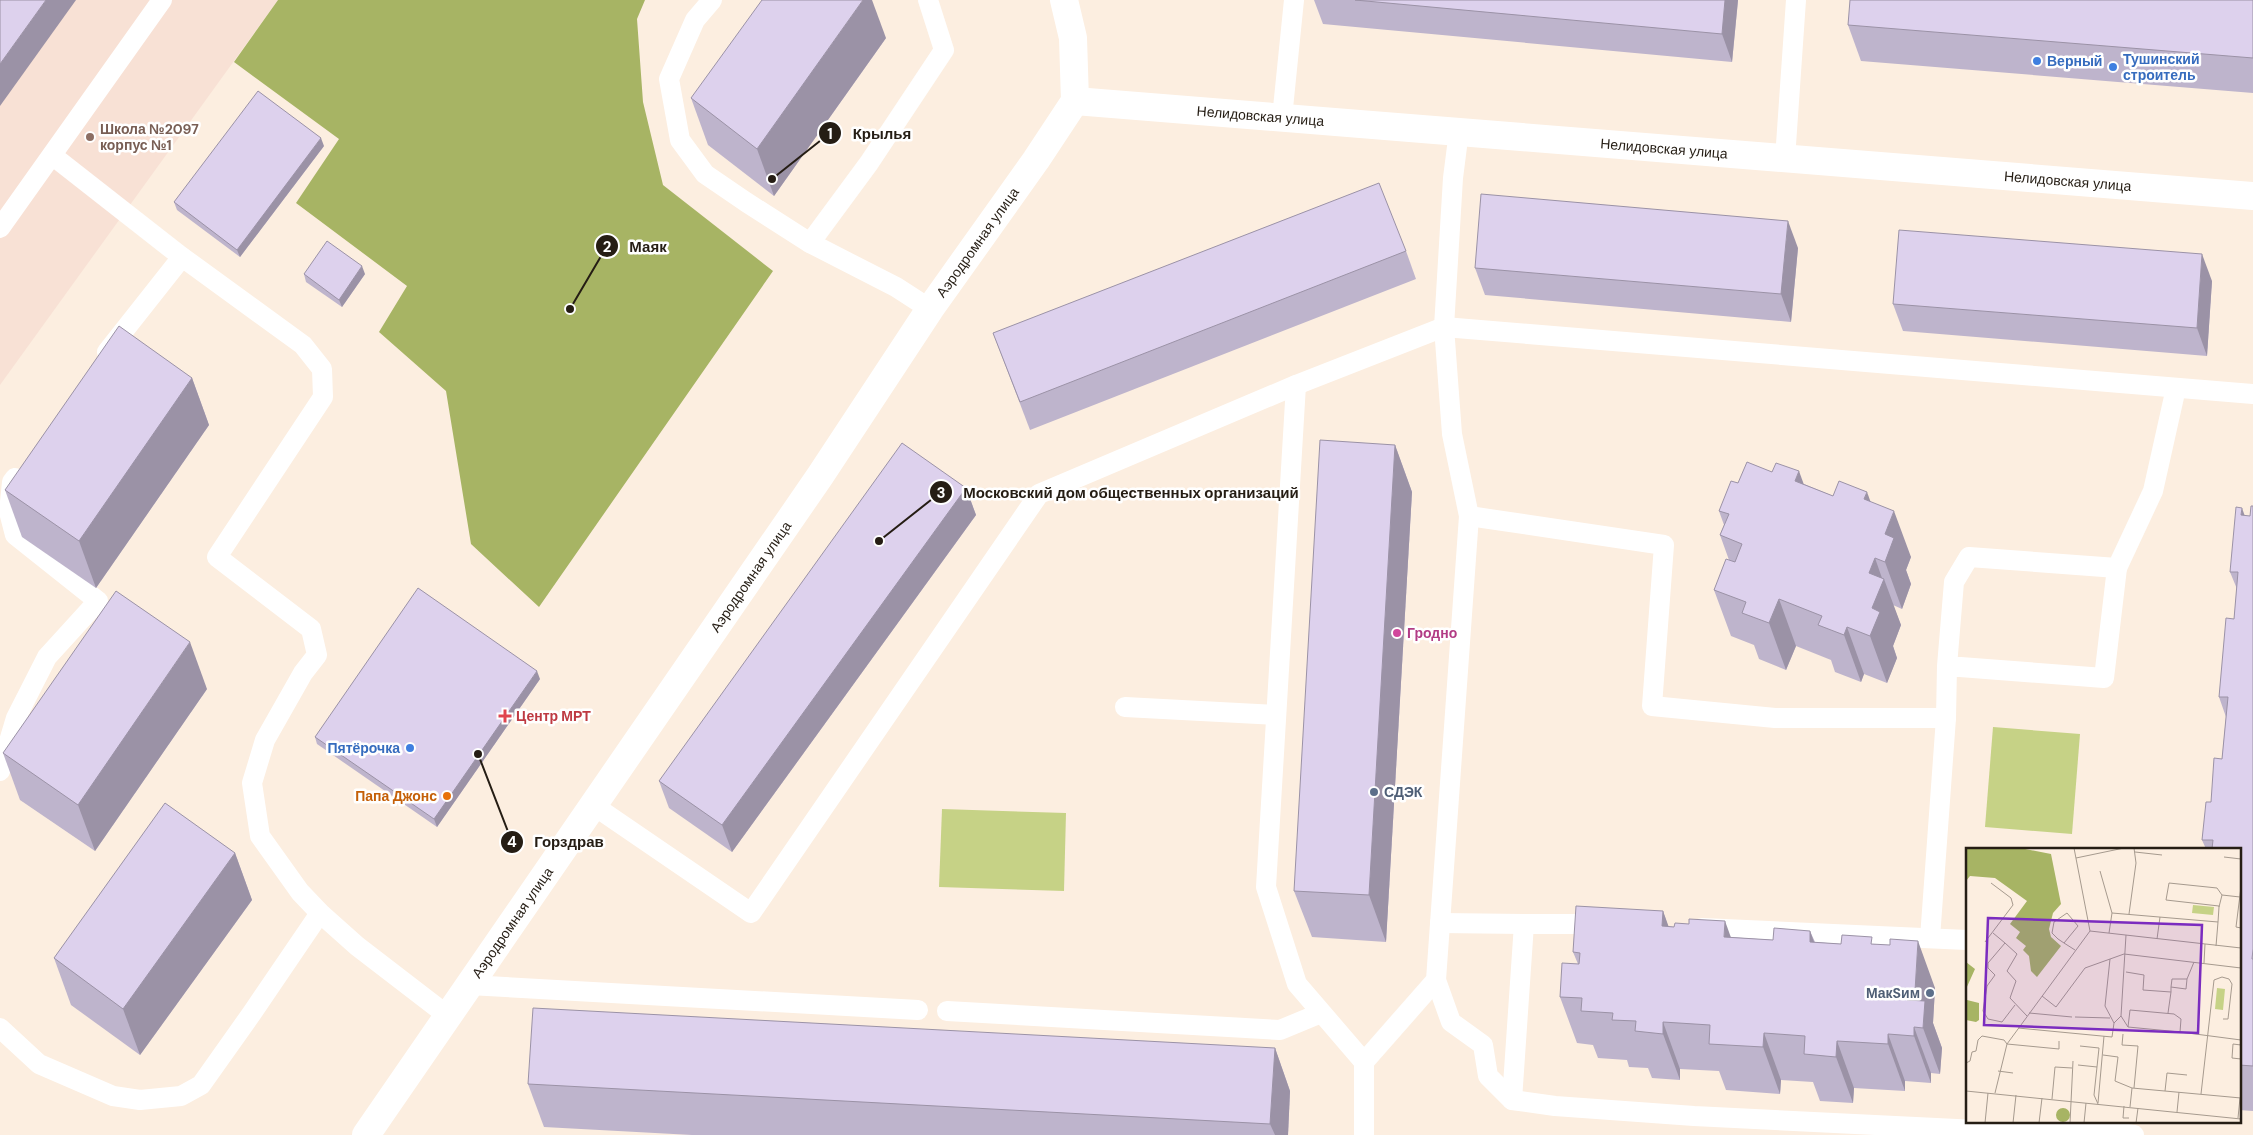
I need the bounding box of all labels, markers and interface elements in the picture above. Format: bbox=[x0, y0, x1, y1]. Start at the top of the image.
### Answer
place label: Тушинский строитель bbox=[2123, 50, 2200, 84]
place label: Верный bbox=[2047, 52, 2102, 70]
marker: Верный bbox=[2031, 55, 2043, 67]
marker: Тушинский строитель bbox=[2107, 61, 2119, 73]
street label: Нелидовская улица bbox=[1196, 102, 1325, 130]
callout: Крылья bbox=[818, 118, 921, 148]
place label: Школа №2097 корпус №1 bbox=[100, 120, 199, 154]
text: 1 bbox=[827, 124, 833, 144]
text: Крылья bbox=[853, 124, 911, 144]
marker: Школа №2097 корпус №1 bbox=[84, 131, 96, 143]
street label: Нелидовская улица bbox=[1600, 134, 1729, 163]
street label: Нелидовская улица bbox=[2003, 167, 2132, 195]
street label: Аэродромная улица bbox=[932, 184, 1023, 301]
callout: Маяк bbox=[594, 231, 676, 261]
text: 2 bbox=[603, 237, 612, 257]
text: Маяк bbox=[629, 237, 667, 257]
callout: Московский дом общественных организаций bbox=[928, 477, 1309, 507]
text: 3 bbox=[936, 483, 946, 503]
text: Московский дом общественных организаций bbox=[963, 483, 1299, 503]
street label: Аэродромная улица bbox=[706, 518, 795, 636]
place label: Гродно bbox=[1407, 624, 1457, 642]
marker: Гродно bbox=[1391, 627, 1403, 639]
place label: Центр МРТ bbox=[516, 707, 591, 725]
marker: Центр МРТ bbox=[498, 709, 512, 723]
place label: Пятёрочка bbox=[327, 739, 400, 757]
marker: Пятёрочка bbox=[404, 742, 416, 754]
place label: СДЭК bbox=[1384, 783, 1423, 801]
marker: СДЭК bbox=[1368, 786, 1380, 798]
place label: Папа Джонс bbox=[355, 787, 437, 805]
marker: Папа Джонс bbox=[441, 790, 453, 802]
callout: Горздрав bbox=[499, 827, 614, 857]
text: 4 bbox=[507, 832, 517, 852]
text: Горздрав bbox=[534, 832, 604, 852]
inset map bbox=[1966, 848, 2240, 1122]
street label: Аэродромная улица bbox=[468, 863, 557, 982]
place label: МакSим bbox=[1866, 984, 1920, 1002]
marker: МакSим bbox=[1924, 987, 1936, 999]

